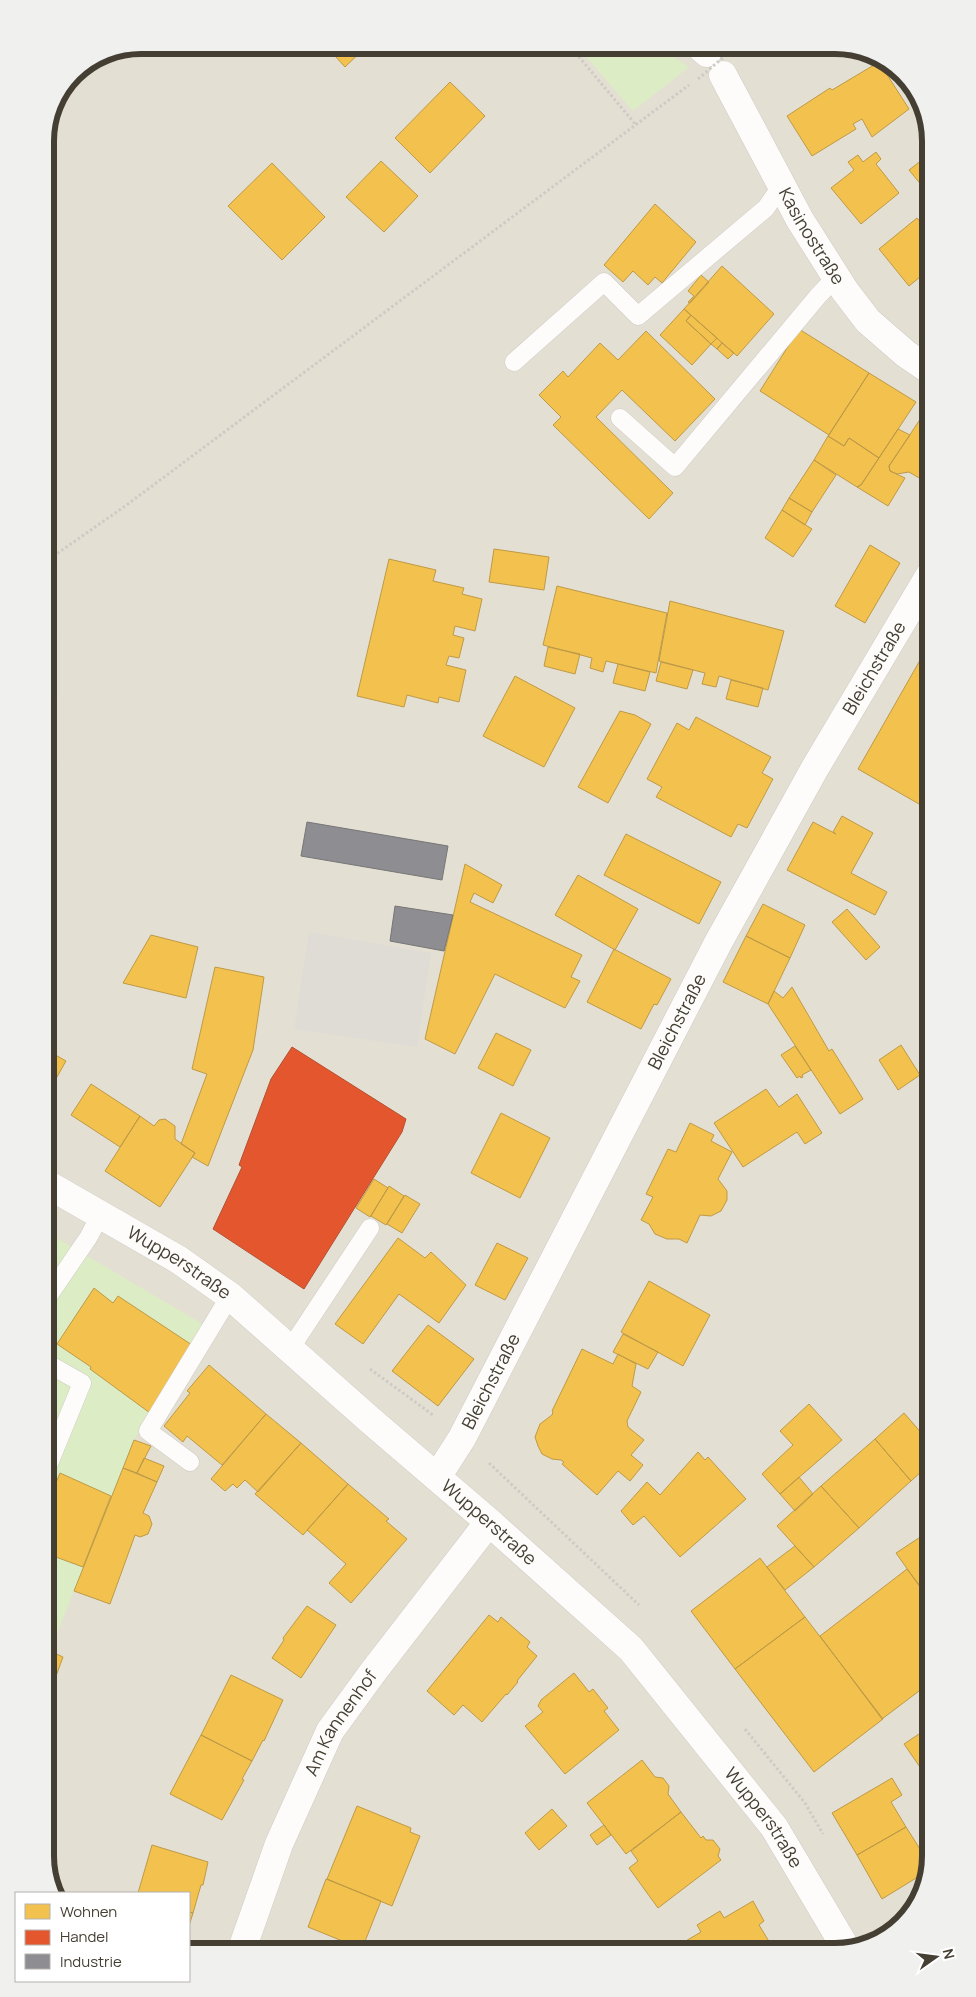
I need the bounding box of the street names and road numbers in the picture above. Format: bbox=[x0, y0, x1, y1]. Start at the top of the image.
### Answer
street label: Kasinostraße bbox=[774, 183, 851, 289]
street label: Bleichstraße bbox=[837, 616, 911, 719]
street label: Bleichstraße bbox=[642, 969, 711, 1073]
street label: Wupperstraße bbox=[123, 1220, 236, 1304]
street label: Bleichstraße bbox=[456, 1329, 525, 1433]
street label: Wupperstraße bbox=[437, 1474, 542, 1570]
street label: Am Kannenhof bbox=[298, 1664, 382, 1779]
street label: Wupperstraße bbox=[720, 1762, 809, 1872]

